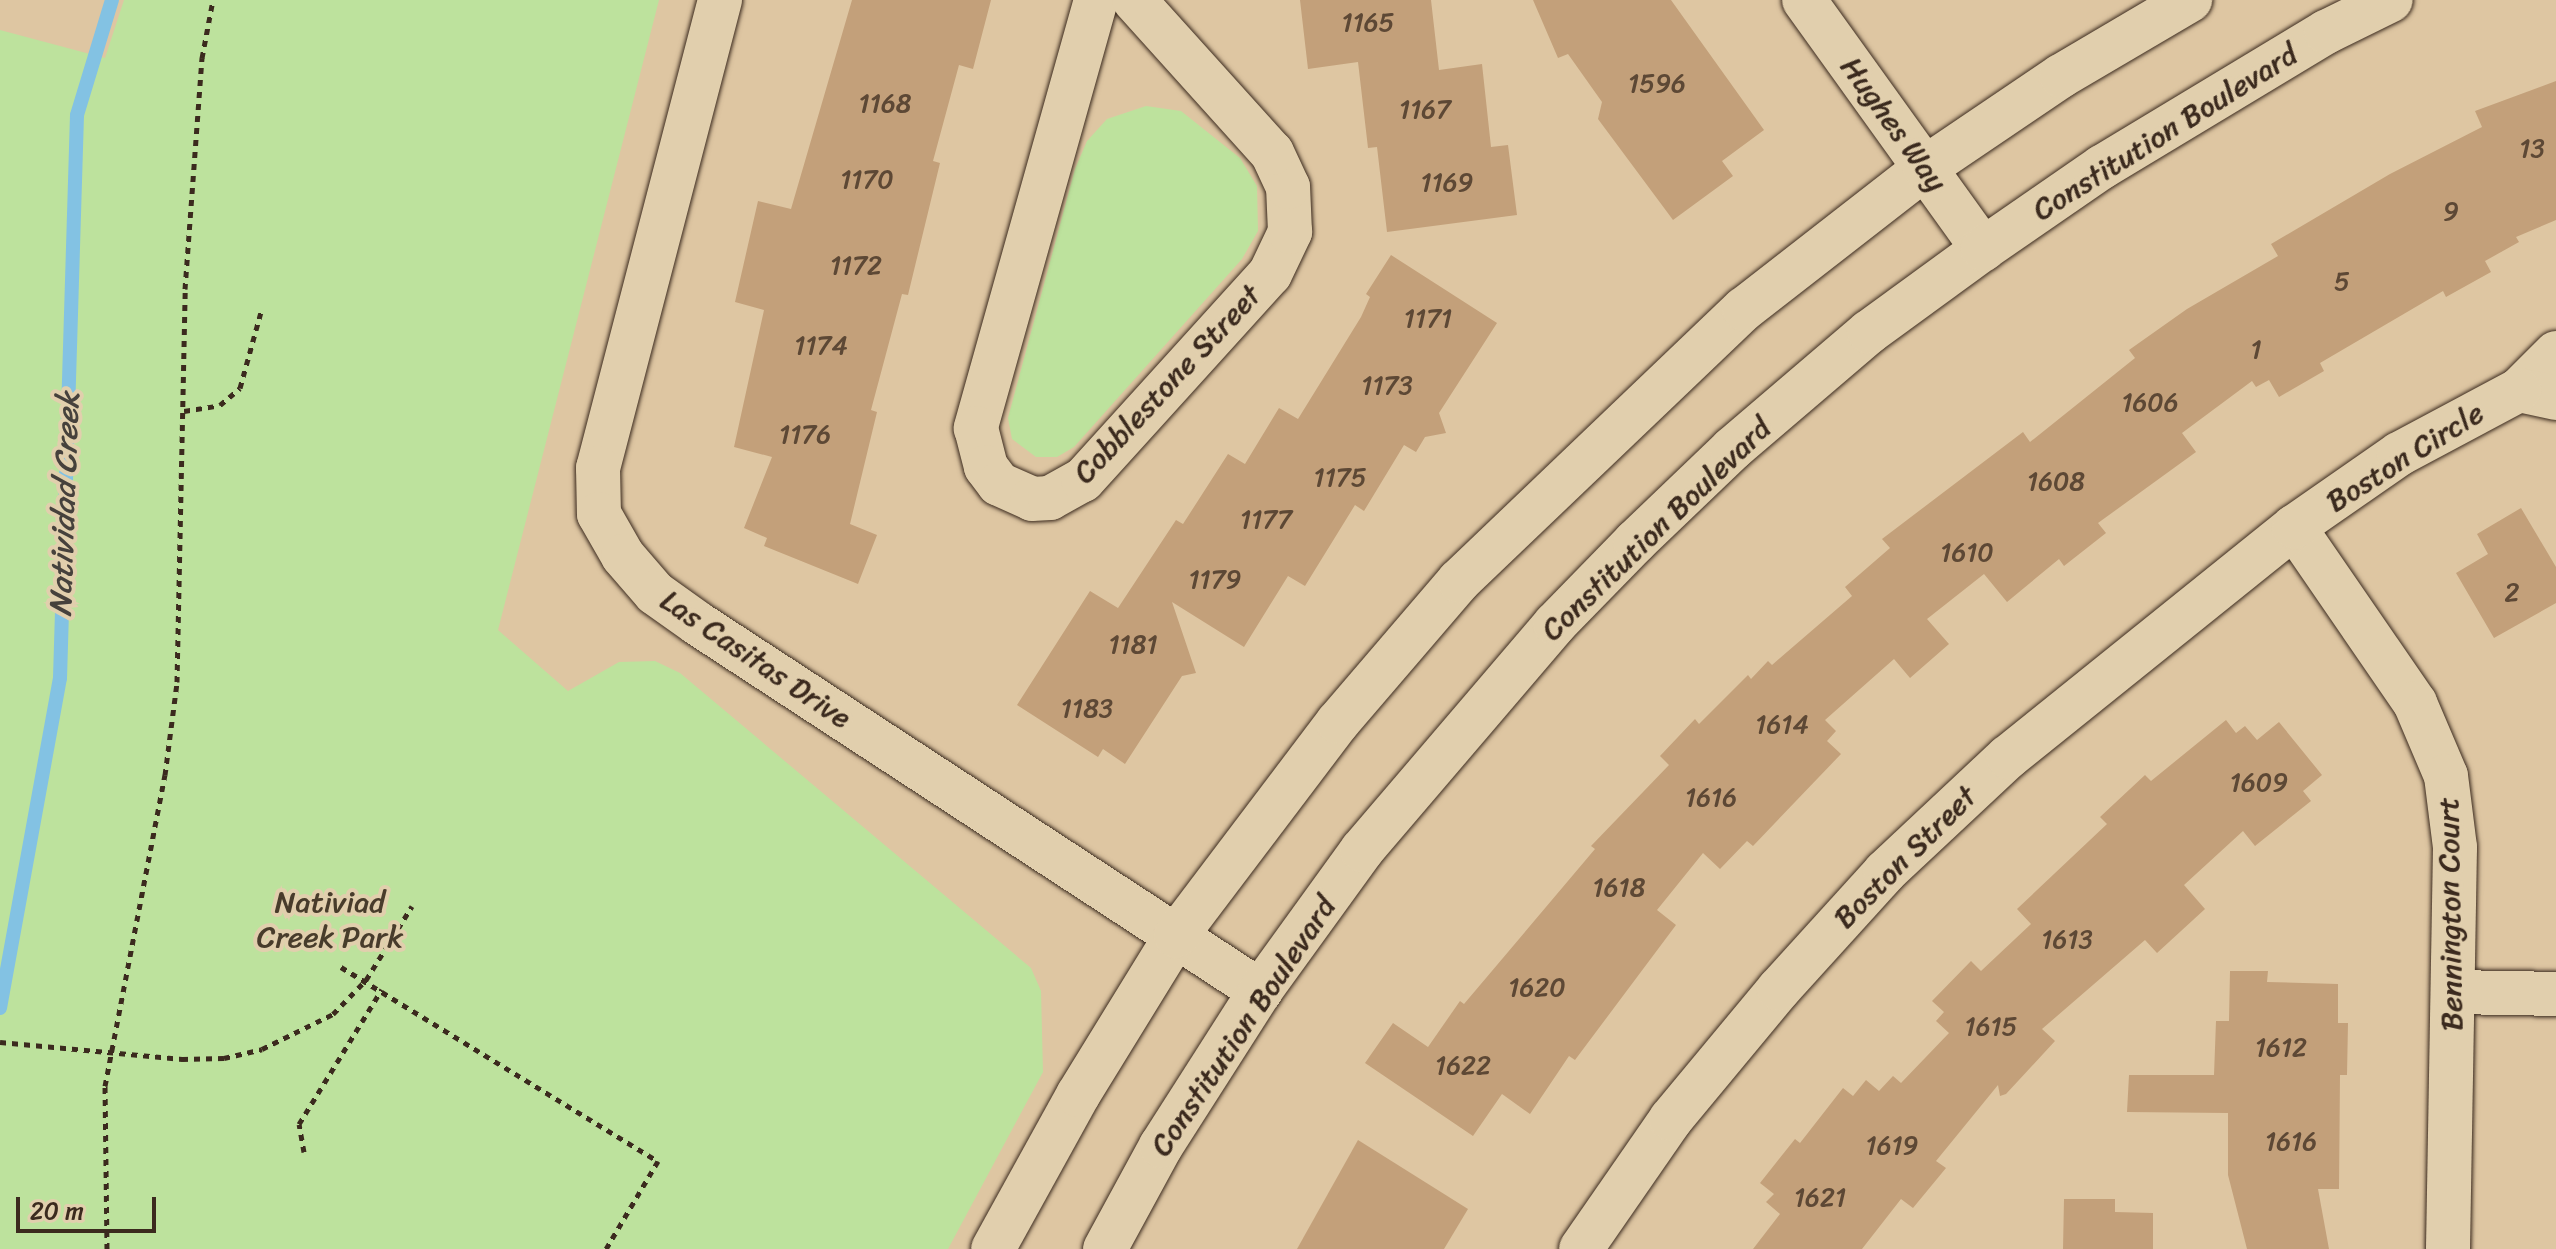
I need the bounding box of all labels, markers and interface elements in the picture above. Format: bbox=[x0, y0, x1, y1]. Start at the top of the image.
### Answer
house number: 1165 bbox=[1342, 7, 1394, 39]
street label: Constitution Boulevard bbox=[2026, 36, 2304, 228]
street label: Hughes Way bbox=[1833, 50, 1955, 198]
house number: 1596 bbox=[1628, 68, 1686, 100]
house number: 1168 bbox=[859, 88, 911, 120]
house number: 1167 bbox=[1399, 94, 1451, 126]
house number: 13 bbox=[2519, 133, 2545, 165]
house number: 1170 bbox=[840, 164, 894, 196]
house number: 1169 bbox=[1420, 167, 1474, 199]
house number: 9 bbox=[2443, 196, 2459, 228]
house number: 1172 bbox=[830, 250, 882, 282]
house number: 5 bbox=[2334, 266, 2350, 298]
street label: Cobblestone Street bbox=[1066, 277, 1268, 491]
house number: 1171 bbox=[1404, 303, 1452, 335]
house number: 1174 bbox=[794, 330, 848, 362]
house number: 1 bbox=[2250, 334, 2262, 366]
house number: 1173 bbox=[1361, 370, 1413, 402]
house number: 1606 bbox=[2121, 387, 2179, 419]
water label: Natividad Creek bbox=[42, 390, 88, 618]
street label: Boston Circle bbox=[2320, 394, 2490, 520]
street label: Constitution Boulevard bbox=[1534, 410, 1778, 648]
house number: 1176 bbox=[779, 419, 831, 451]
house number: 1175 bbox=[1313, 462, 1367, 494]
house number: 1608 bbox=[2027, 466, 2085, 498]
house number: 1177 bbox=[1240, 504, 1292, 536]
house number: 1610 bbox=[1940, 537, 1994, 569]
house number: 1179 bbox=[1188, 564, 1242, 596]
house number: 2 bbox=[2504, 577, 2520, 609]
street label: Las Casitas Drive bbox=[654, 582, 858, 736]
house number: 1181 bbox=[1108, 629, 1158, 661]
house number: 1183 bbox=[1061, 693, 1113, 725]
house number: 1614 bbox=[1755, 709, 1809, 741]
house number: 1609 bbox=[2230, 767, 2288, 799]
street label: Boston Street bbox=[1826, 778, 1984, 936]
house number: 1616 bbox=[1685, 782, 1737, 814]
street label: Bennington Court bbox=[2430, 797, 2470, 1031]
house number: 1618 bbox=[1593, 872, 1645, 904]
park label: Nativiad Creek Park bbox=[256, 884, 404, 954]
street label: Constitution Boulevard bbox=[1143, 890, 1343, 1162]
house number: 1613 bbox=[2041, 924, 2093, 956]
house number: 1620 bbox=[1508, 972, 1566, 1004]
house number: 1615 bbox=[1965, 1011, 2017, 1043]
house number: 1612 bbox=[2255, 1032, 2307, 1064]
house number: 1622 bbox=[1435, 1050, 1491, 1082]
house number: 1616 bbox=[2265, 1126, 2317, 1158]
house number: 1619 bbox=[1865, 1130, 1919, 1162]
scale bar bbox=[20, 1181, 160, 1231]
house number: 1621 bbox=[1794, 1182, 1846, 1214]
text: 20 m bbox=[30, 1190, 84, 1232]

